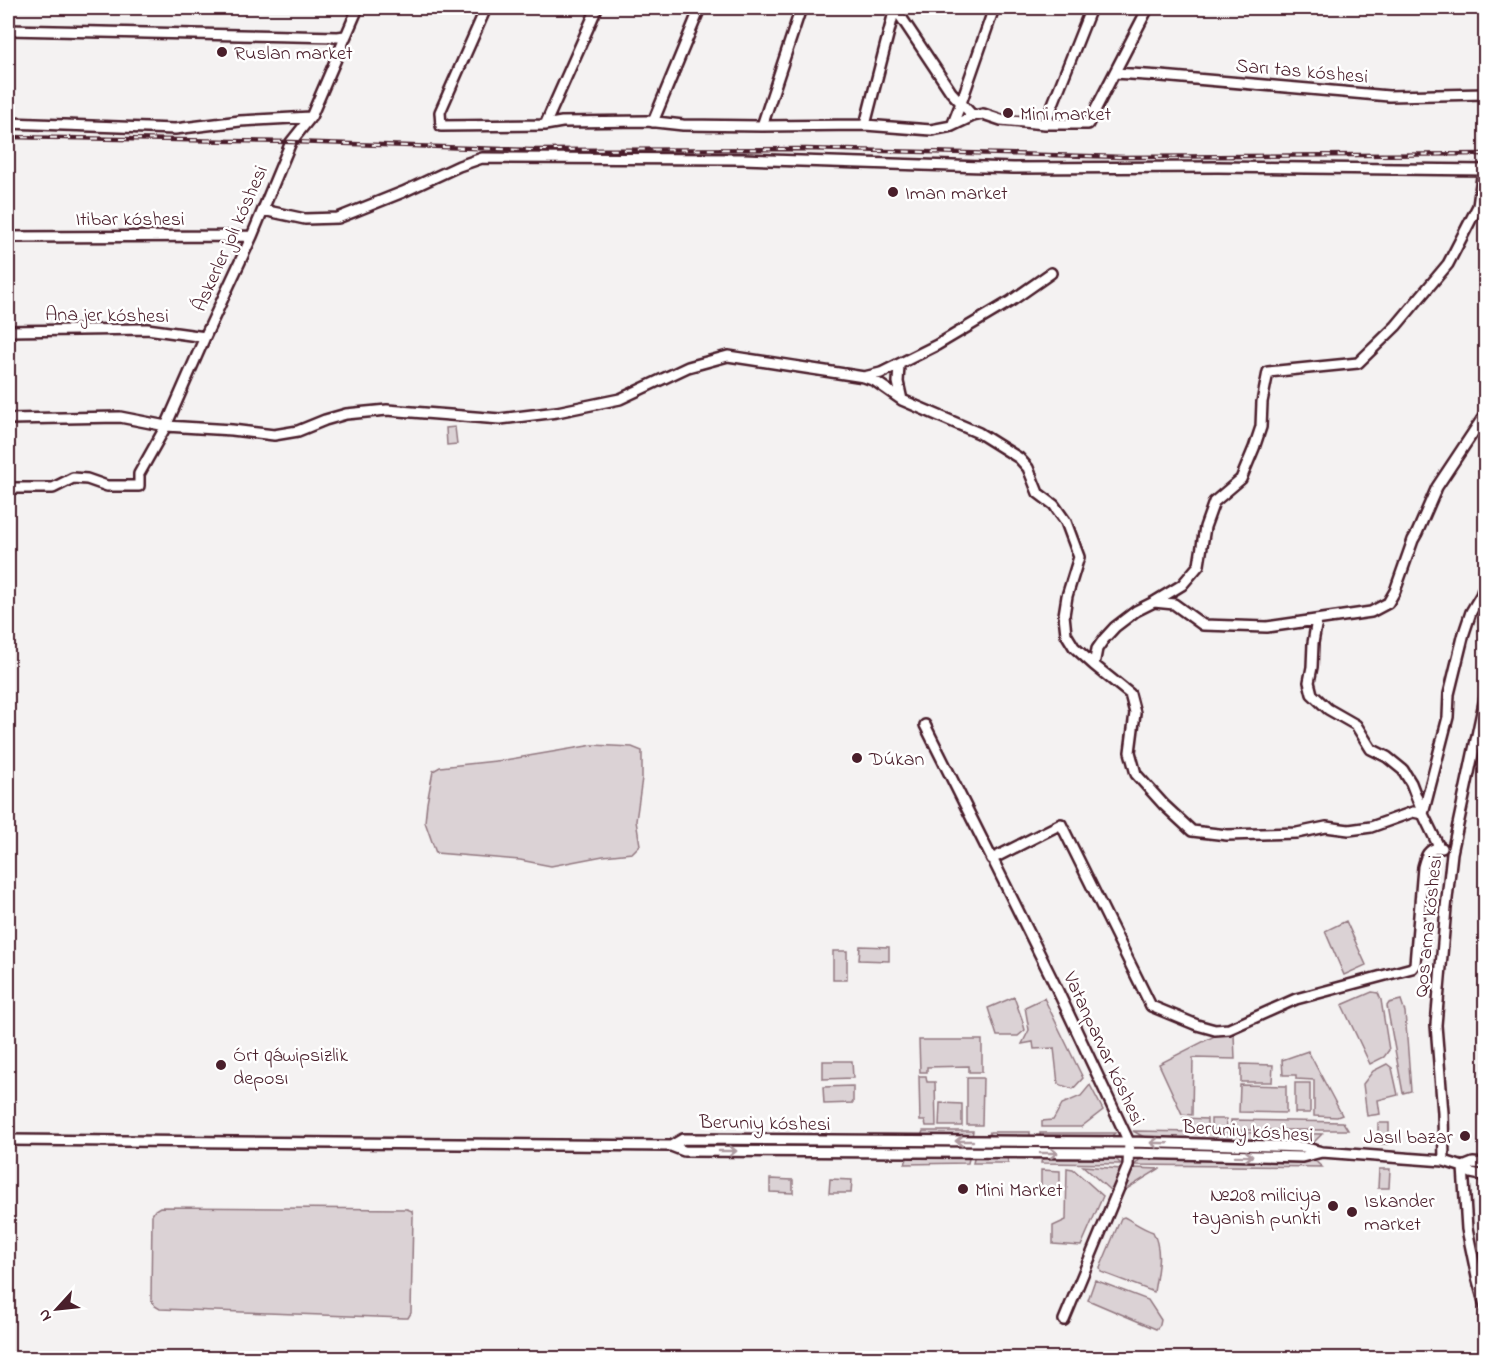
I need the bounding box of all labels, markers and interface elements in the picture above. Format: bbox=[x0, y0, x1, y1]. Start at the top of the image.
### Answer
place label: Ruslan market bbox=[234, 40, 353, 69]
marker: Ruslan market bbox=[215, 45, 229, 59]
street label: Sarı tas kóshesi bbox=[1234, 52, 1369, 93]
place label: Mini market bbox=[1020, 101, 1111, 130]
marker: Mini market bbox=[1001, 106, 1015, 120]
street label: Áskerler jolı kóshesi bbox=[186, 161, 277, 317]
place label: Iman market bbox=[905, 180, 1008, 209]
marker: Iman market bbox=[886, 185, 900, 199]
street label: Itibar kóshesi bbox=[75, 206, 185, 235]
street label: Ana jer kóshesi bbox=[45, 301, 169, 332]
place label: Dúkan bbox=[868, 746, 925, 775]
marker: Dúkan bbox=[850, 751, 864, 765]
street label: Qos arna kóshesi bbox=[1408, 854, 1451, 999]
street label: Vatanparvar kóshesi bbox=[1054, 966, 1151, 1131]
place label: Órt qáwipsizlik deposı bbox=[233, 1042, 348, 1094]
marker: Órt qáwipsizlik deposı bbox=[214, 1058, 228, 1072]
street label: Beruniy kóshesi bbox=[698, 1109, 831, 1140]
street label: Beruniy kóshesi bbox=[1180, 1113, 1314, 1152]
place label: Jasıl bazar bbox=[1364, 1124, 1454, 1153]
marker: Jasıl bazar bbox=[1458, 1129, 1472, 1143]
one-way arrow bbox=[955, 1135, 975, 1147]
one-way arrow bbox=[1150, 1137, 1170, 1148]
one-way arrow bbox=[718, 1145, 738, 1157]
one-way arrow bbox=[1039, 1147, 1059, 1159]
one-way arrow bbox=[1234, 1150, 1254, 1162]
place label: Mini Market bbox=[975, 1177, 1063, 1206]
marker: Mini Market bbox=[956, 1182, 970, 1196]
place label: №208 miliciya tayanish punkti bbox=[1192, 1182, 1321, 1234]
place label: Iskander market bbox=[1364, 1188, 1436, 1240]
marker: №208 miliciya tayanish punkti bbox=[1326, 1199, 1340, 1213]
marker: Iskander market bbox=[1345, 1205, 1359, 1219]
north arrow bbox=[27, 1279, 87, 1339]
text: N bbox=[32, 1304, 59, 1325]

